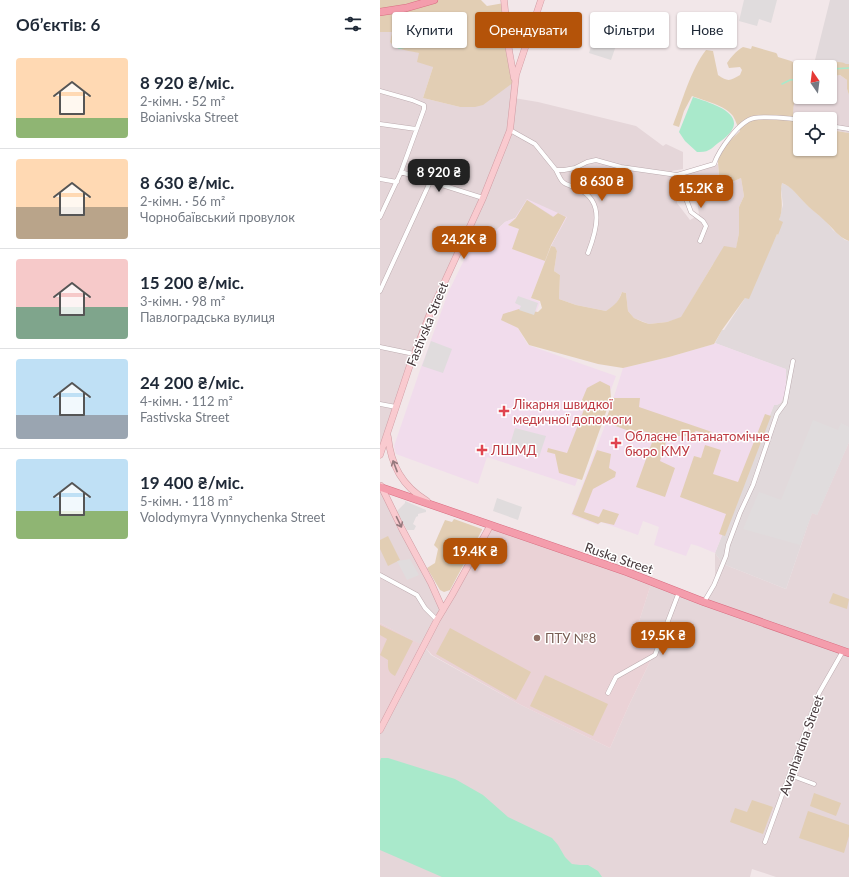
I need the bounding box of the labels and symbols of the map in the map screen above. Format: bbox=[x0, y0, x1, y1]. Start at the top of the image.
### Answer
north arrow bbox=[793, 60, 837, 104]
pin: 8 920 ₴ bbox=[402, 159, 476, 193]
pin: 8 630 ₴ bbox=[565, 168, 639, 202]
pin: 15.2K ₴ bbox=[664, 175, 738, 209]
pin: 24.2K ₴ bbox=[427, 226, 501, 260]
street label: Fastivska Street bbox=[403, 279, 451, 368]
place label: Лікарня швидкої медичної допомоги bbox=[512, 396, 632, 427]
marker: Лікарня швидкої медичної допомоги bbox=[498, 405, 510, 417]
place label: Обласне Патанатомічне бюро КМУ bbox=[625, 428, 770, 459]
marker: Обласне Патанатомічне бюро КМУ bbox=[610, 437, 622, 449]
place label: ЛШМД bbox=[490, 442, 537, 458]
marker: ЛШМД bbox=[476, 444, 488, 456]
one-way arrow bbox=[390, 460, 398, 472]
one-way arrow bbox=[396, 516, 403, 528]
pin: 19.4K ₴ bbox=[438, 538, 512, 572]
street label: Ruska Street bbox=[583, 539, 656, 577]
pin: 19.5K ₴ bbox=[626, 622, 700, 656]
place label: ПТУ №8 bbox=[545, 630, 596, 646]
marker: ПТУ №8 bbox=[532, 633, 542, 643]
street label: Avanhardna Street bbox=[775, 692, 827, 797]

